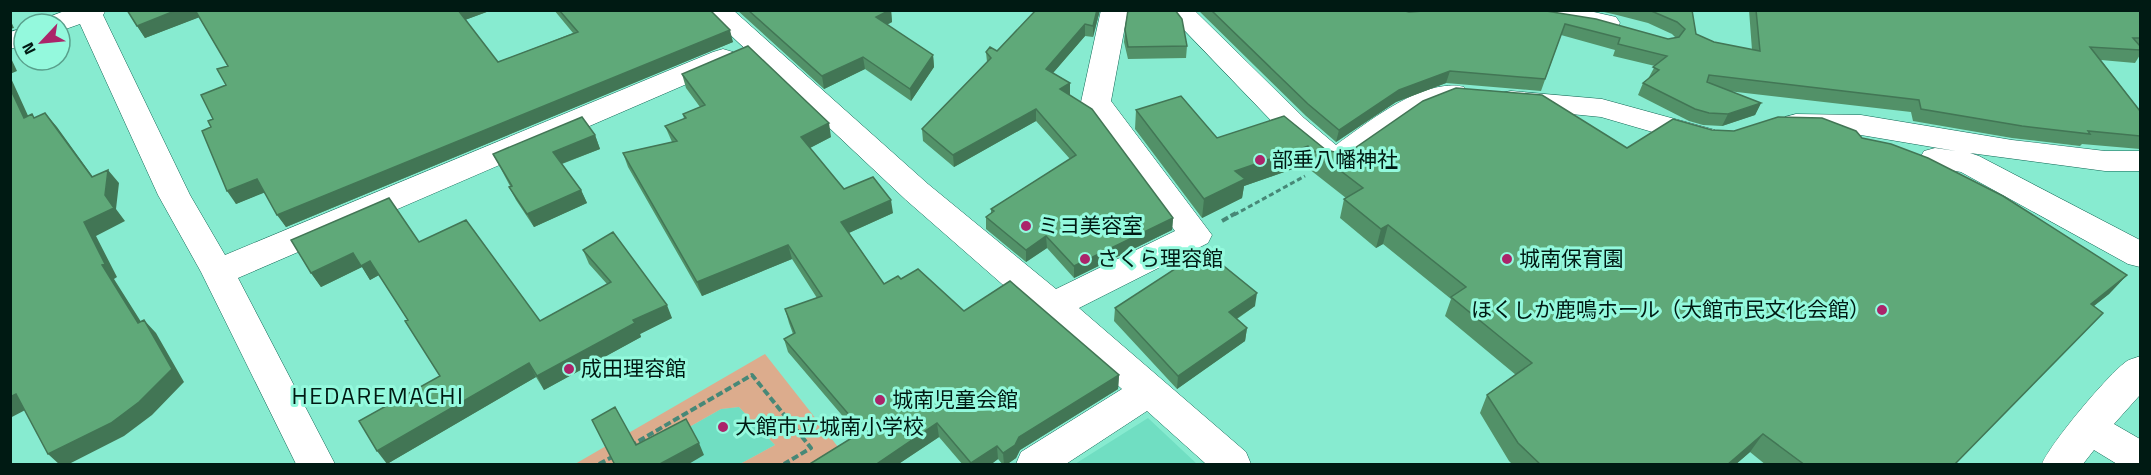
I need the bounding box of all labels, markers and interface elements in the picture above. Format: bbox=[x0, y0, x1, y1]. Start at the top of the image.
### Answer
north arrow bbox=[12, 12, 72, 72]
text: N bbox=[15, 38, 42, 59]
place label: 部垂八幡神社 bbox=[1272, 143, 1398, 175]
marker: 部垂八幡神社 bbox=[1253, 153, 1267, 167]
place label: ミヨ美容室 bbox=[1038, 209, 1143, 241]
marker: ミヨ美容室 bbox=[1019, 219, 1033, 233]
place label: さくら理容館 bbox=[1097, 242, 1223, 274]
place label: 城南保育園 bbox=[1519, 242, 1624, 274]
marker: さくら理容館 bbox=[1078, 252, 1092, 266]
marker: 城南保育園 bbox=[1500, 252, 1514, 266]
place label: ほくしか鹿鳴ホール（大館市民文化会館） bbox=[1471, 293, 1870, 325]
marker: ほくしか鹿鳴ホール（大館市民文化会館） bbox=[1875, 303, 1889, 317]
place label: 成田理容館 bbox=[581, 352, 686, 384]
marker: 成田理容館 bbox=[562, 362, 576, 376]
district label: HEDAREMACHI bbox=[292, 377, 464, 413]
place label: 城南児童会館 bbox=[892, 383, 1018, 415]
marker: 城南児童会館 bbox=[873, 393, 887, 407]
place label: 大館市立城南小学校 bbox=[735, 410, 924, 442]
marker: 大館市立城南小学校 bbox=[716, 420, 730, 434]

